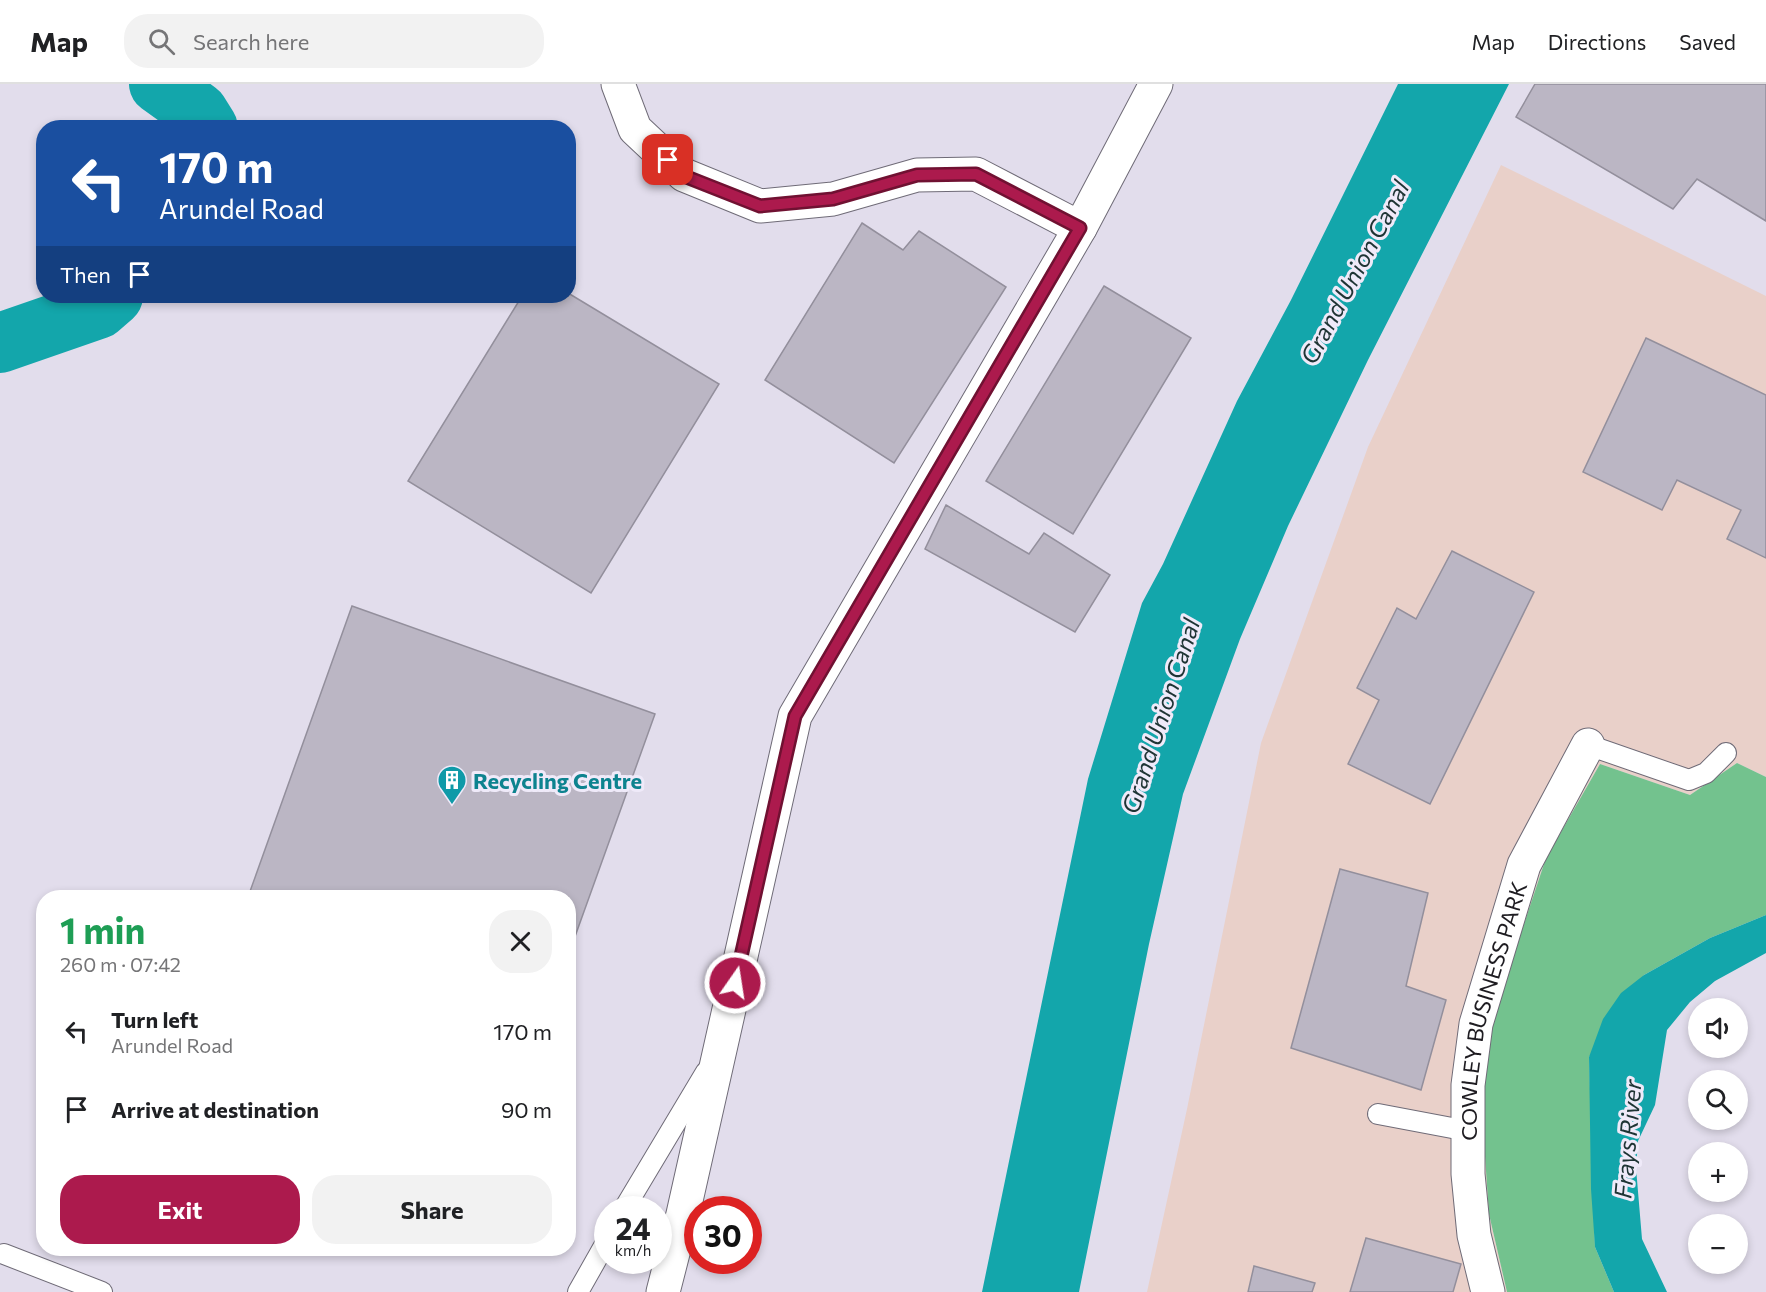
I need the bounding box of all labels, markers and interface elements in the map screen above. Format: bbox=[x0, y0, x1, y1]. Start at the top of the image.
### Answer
search box bbox=[124, 14, 544, 68]
text: Map bbox=[30, 24, 88, 58]
icon: search bbox=[145, 25, 178, 58]
text: Search here bbox=[193, 28, 309, 55]
text: Map bbox=[1472, 29, 1515, 54]
text: Directions bbox=[1548, 29, 1646, 54]
text: Saved bbox=[1679, 29, 1736, 54]
pin bbox=[642, 134, 693, 185]
text: 170 m bbox=[159, 140, 273, 192]
icon: arrive bbox=[651, 143, 684, 176]
icon: left bbox=[60, 144, 138, 222]
water label: Grand Union Canal bbox=[1293, 175, 1415, 369]
text: Arundel Road bbox=[159, 192, 324, 225]
icon: arrive bbox=[123, 258, 156, 291]
text: Then bbox=[60, 261, 111, 288]
water label: Grand Union Canal bbox=[1115, 614, 1205, 817]
building icon: Recycling Centre bbox=[436, 764, 468, 806]
place label: Recycling Centre bbox=[473, 767, 642, 794]
street label: COWLEY BUSINESS PARK bbox=[1455, 878, 1532, 1141]
text: 1 min bbox=[60, 907, 145, 951]
button: close bbox=[489, 910, 552, 973]
position arrow bbox=[703, 951, 767, 1015]
text: 260 m · 07:42 bbox=[60, 952, 181, 976]
map controls bbox=[1688, 998, 1748, 1274]
button: sound bbox=[1688, 998, 1748, 1058]
text: Turn left bbox=[111, 1006, 198, 1033]
icon: left bbox=[60, 1015, 93, 1048]
text: 170 m bbox=[493, 1018, 552, 1045]
text: Arundel Road bbox=[111, 1033, 233, 1057]
button: search bbox=[1688, 1070, 1748, 1130]
water label: Frays River bbox=[1607, 1077, 1647, 1200]
icon: arrive bbox=[60, 1093, 93, 1126]
text: Arrive at destination bbox=[111, 1096, 319, 1123]
text: 90 m bbox=[501, 1096, 552, 1123]
button: + bbox=[1688, 1142, 1748, 1202]
button: Exit bbox=[60, 1175, 300, 1244]
button: Share bbox=[312, 1175, 552, 1244]
speed limit sign: 30 bbox=[684, 1196, 762, 1274]
text: 24 bbox=[615, 1209, 651, 1246]
button: − bbox=[1688, 1214, 1748, 1274]
text: km/h bbox=[615, 1241, 651, 1259]

